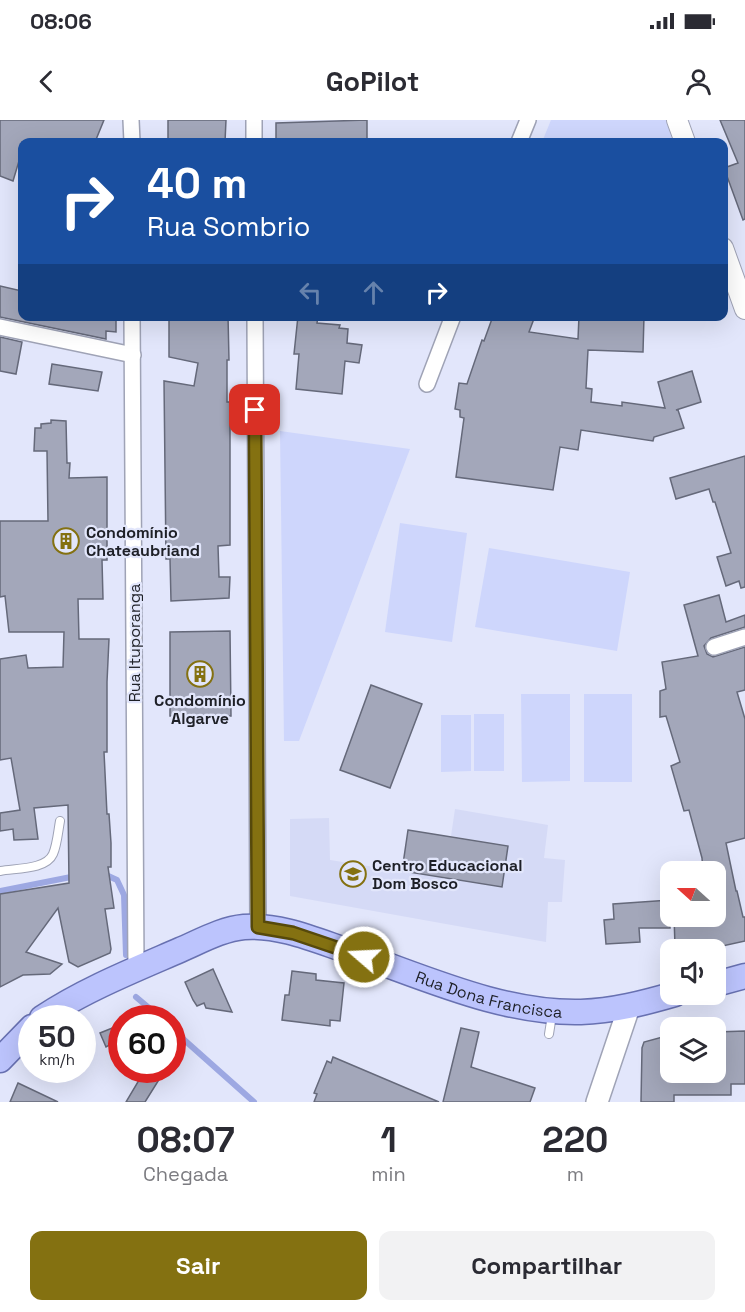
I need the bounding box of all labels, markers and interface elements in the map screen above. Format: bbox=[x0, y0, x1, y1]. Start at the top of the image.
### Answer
text: 08:06 bbox=[30, 7, 92, 35]
text: GoPilot bbox=[326, 64, 419, 99]
icon: back bbox=[30, 65, 63, 98]
icon: person bbox=[682, 65, 715, 98]
text: 40 m bbox=[147, 157, 247, 210]
icon: right bbox=[48, 162, 126, 240]
text: Rua Sombrio bbox=[147, 209, 310, 244]
icon: left bbox=[294, 276, 327, 309]
icon: ahead bbox=[357, 276, 390, 309]
icon: right bbox=[420, 276, 453, 309]
pin bbox=[229, 384, 280, 435]
icon: arrive bbox=[238, 393, 271, 426]
place label: Condomínio Chateaubriand bbox=[86, 522, 200, 561]
building icon: Condomínio Chateaubriand bbox=[51, 526, 81, 556]
street label: Rua Ituporanga bbox=[124, 584, 145, 702]
building icon: Condomínio Algarve bbox=[185, 659, 215, 689]
place label: Condomínio Algarve bbox=[154, 690, 246, 729]
place label: Centro Educacional Dom Bosco bbox=[372, 855, 523, 894]
school or university icon: Centro Educacional Dom Bosco bbox=[338, 859, 368, 889]
north arrow bbox=[660, 861, 726, 927]
map controls bbox=[660, 861, 726, 1083]
position arrow bbox=[332, 925, 396, 989]
button: sound bbox=[660, 939, 726, 1005]
street label: Rua Dona Francisca bbox=[413, 966, 563, 1023]
speed limit sign: 60 bbox=[108, 1005, 186, 1083]
text: 50 bbox=[38, 1017, 76, 1056]
button: layers bbox=[660, 1017, 726, 1083]
text: km/h bbox=[39, 1050, 75, 1069]
text: 08:07 bbox=[137, 1117, 235, 1163]
text: 1 bbox=[380, 1117, 397, 1163]
text: 220 bbox=[542, 1117, 608, 1163]
text: Chegada bbox=[143, 1161, 228, 1187]
text: min bbox=[371, 1161, 406, 1187]
text: m bbox=[567, 1161, 584, 1187]
button: Sair bbox=[30, 1231, 367, 1300]
button: Compartilhar bbox=[379, 1231, 715, 1300]

